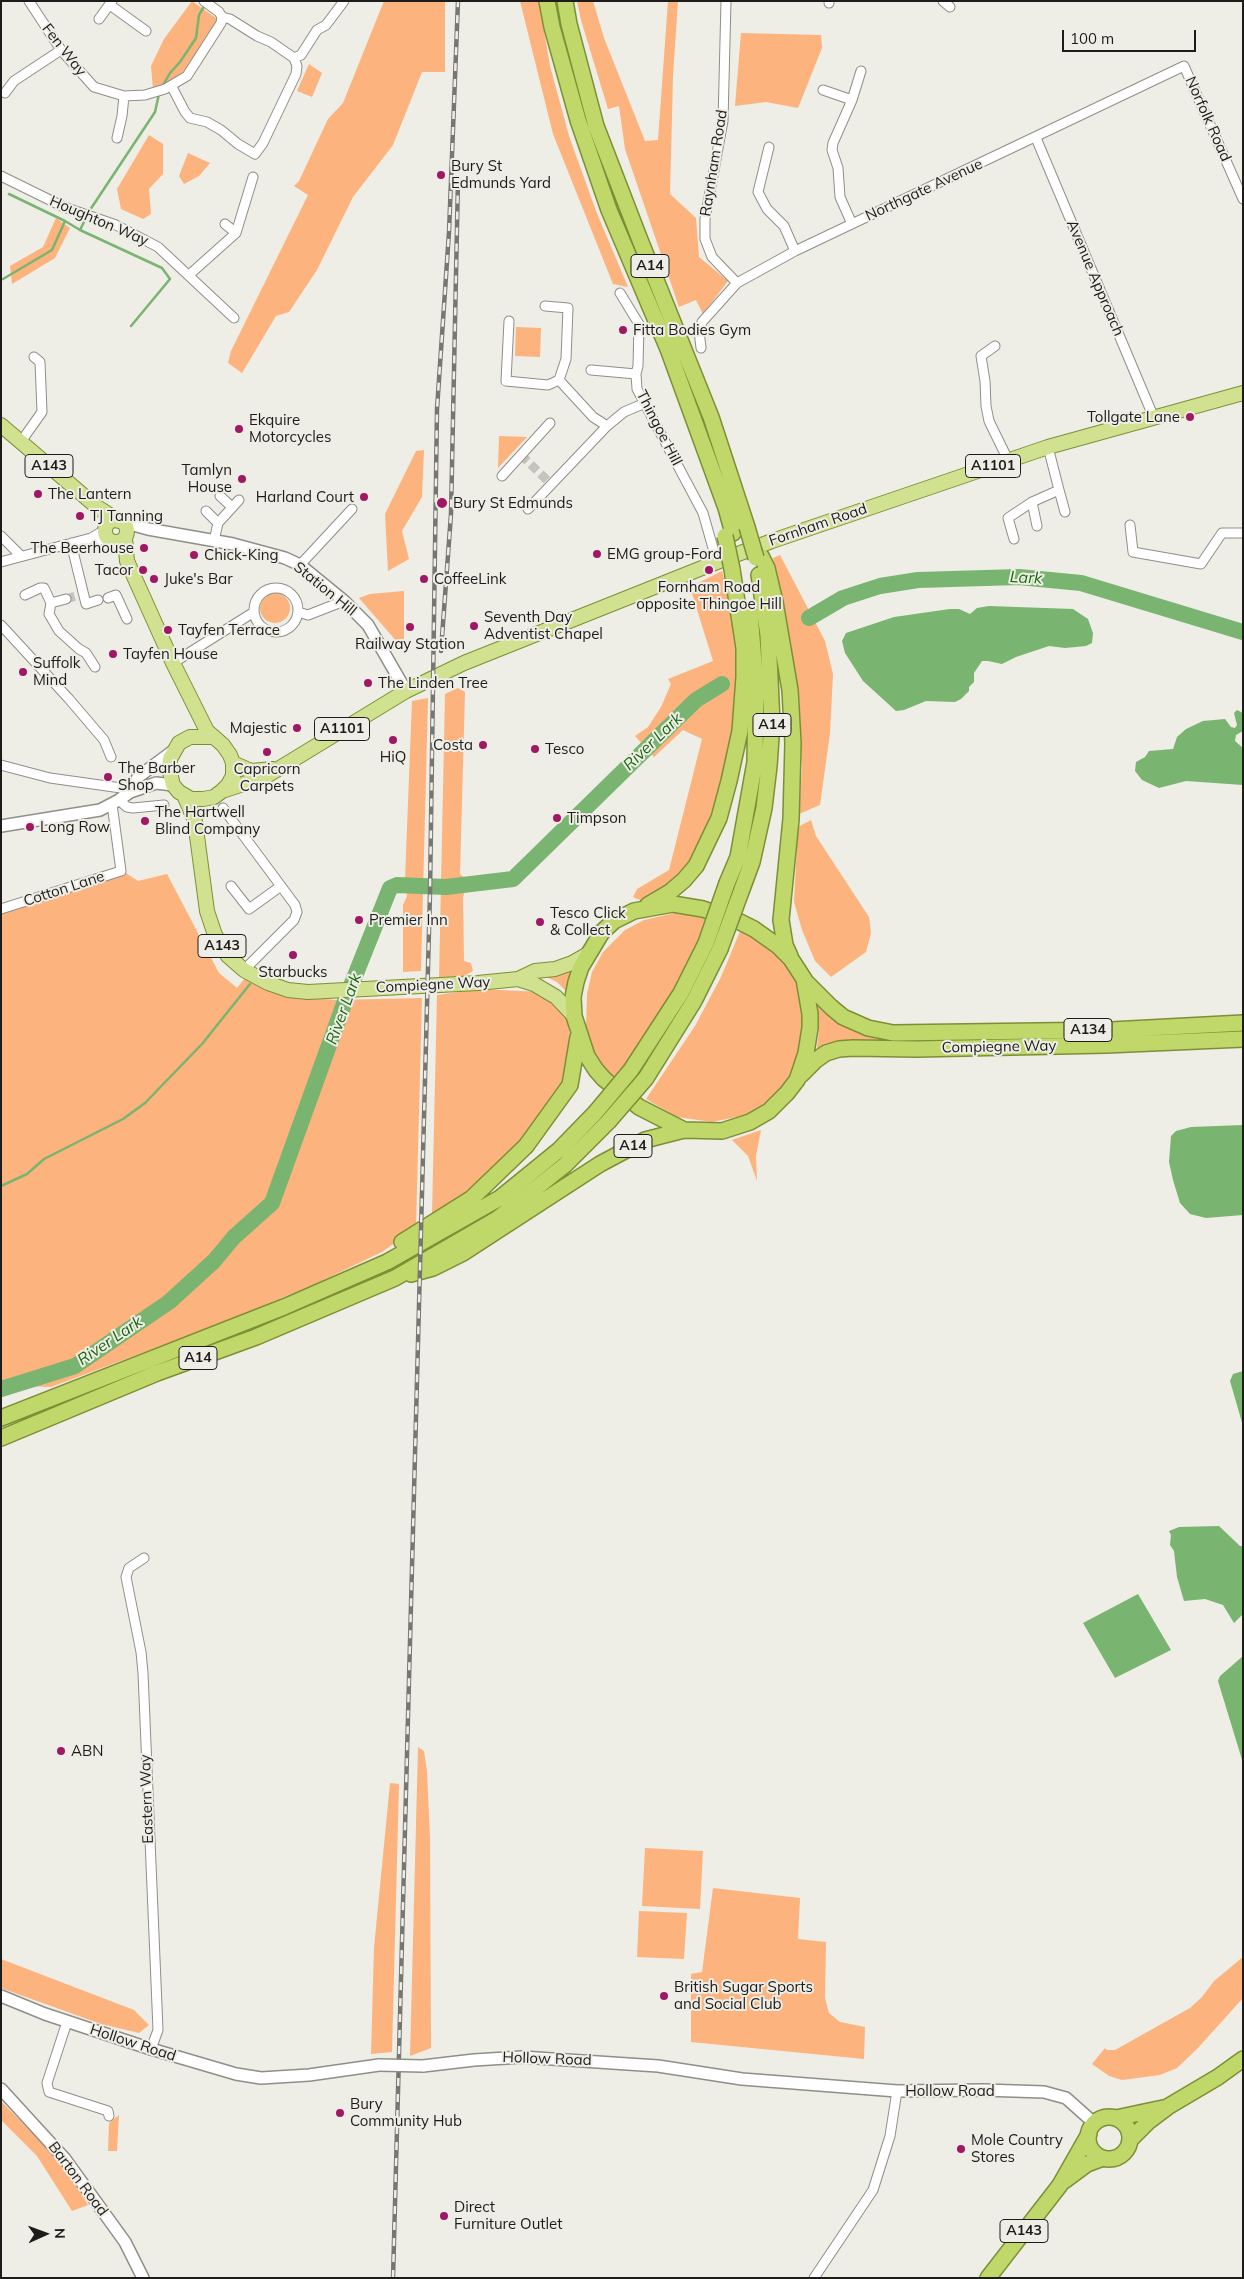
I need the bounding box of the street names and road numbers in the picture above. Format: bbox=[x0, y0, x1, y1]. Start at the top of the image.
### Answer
street label: Fen Way bbox=[38, 20, 90, 80]
street label: Norfolk Road bbox=[1181, 74, 1235, 164]
street label: Raynham Road bbox=[697, 108, 731, 218]
street label: Northgate Avenue bbox=[863, 155, 985, 225]
street label: Houghton Way bbox=[47, 192, 151, 250]
street label: Avenue Approach bbox=[1062, 217, 1128, 339]
road number: A14 bbox=[631, 255, 669, 278]
street label: Thingoe Hill bbox=[632, 387, 686, 469]
road number: A143 bbox=[25, 454, 73, 478]
road number: A1101 bbox=[966, 454, 1020, 478]
street label: Fornham Road bbox=[767, 500, 869, 550]
street label: Station Hill bbox=[290, 558, 360, 620]
road number: A14 bbox=[753, 714, 791, 736]
road number: A1101 bbox=[314, 718, 370, 741]
street label: Cotton Lane bbox=[21, 867, 107, 911]
road number: A143 bbox=[198, 934, 246, 958]
street label: Compiegne Way bbox=[375, 973, 491, 997]
road number: A134 bbox=[1064, 1018, 1112, 1042]
street label: Compiegne Way bbox=[941, 1037, 1057, 1057]
road number: A14 bbox=[614, 1134, 652, 1158]
road number: A14 bbox=[179, 1346, 217, 1370]
street label: Eastern Way bbox=[136, 1754, 158, 1844]
street label: Hollow Road bbox=[88, 2021, 178, 2065]
street label: Hollow Road bbox=[502, 2048, 592, 2070]
street label: Hollow Road bbox=[905, 2082, 995, 2100]
street label: Barton Road bbox=[44, 2138, 112, 2220]
road number: A143 bbox=[1000, 2220, 1048, 2242]

